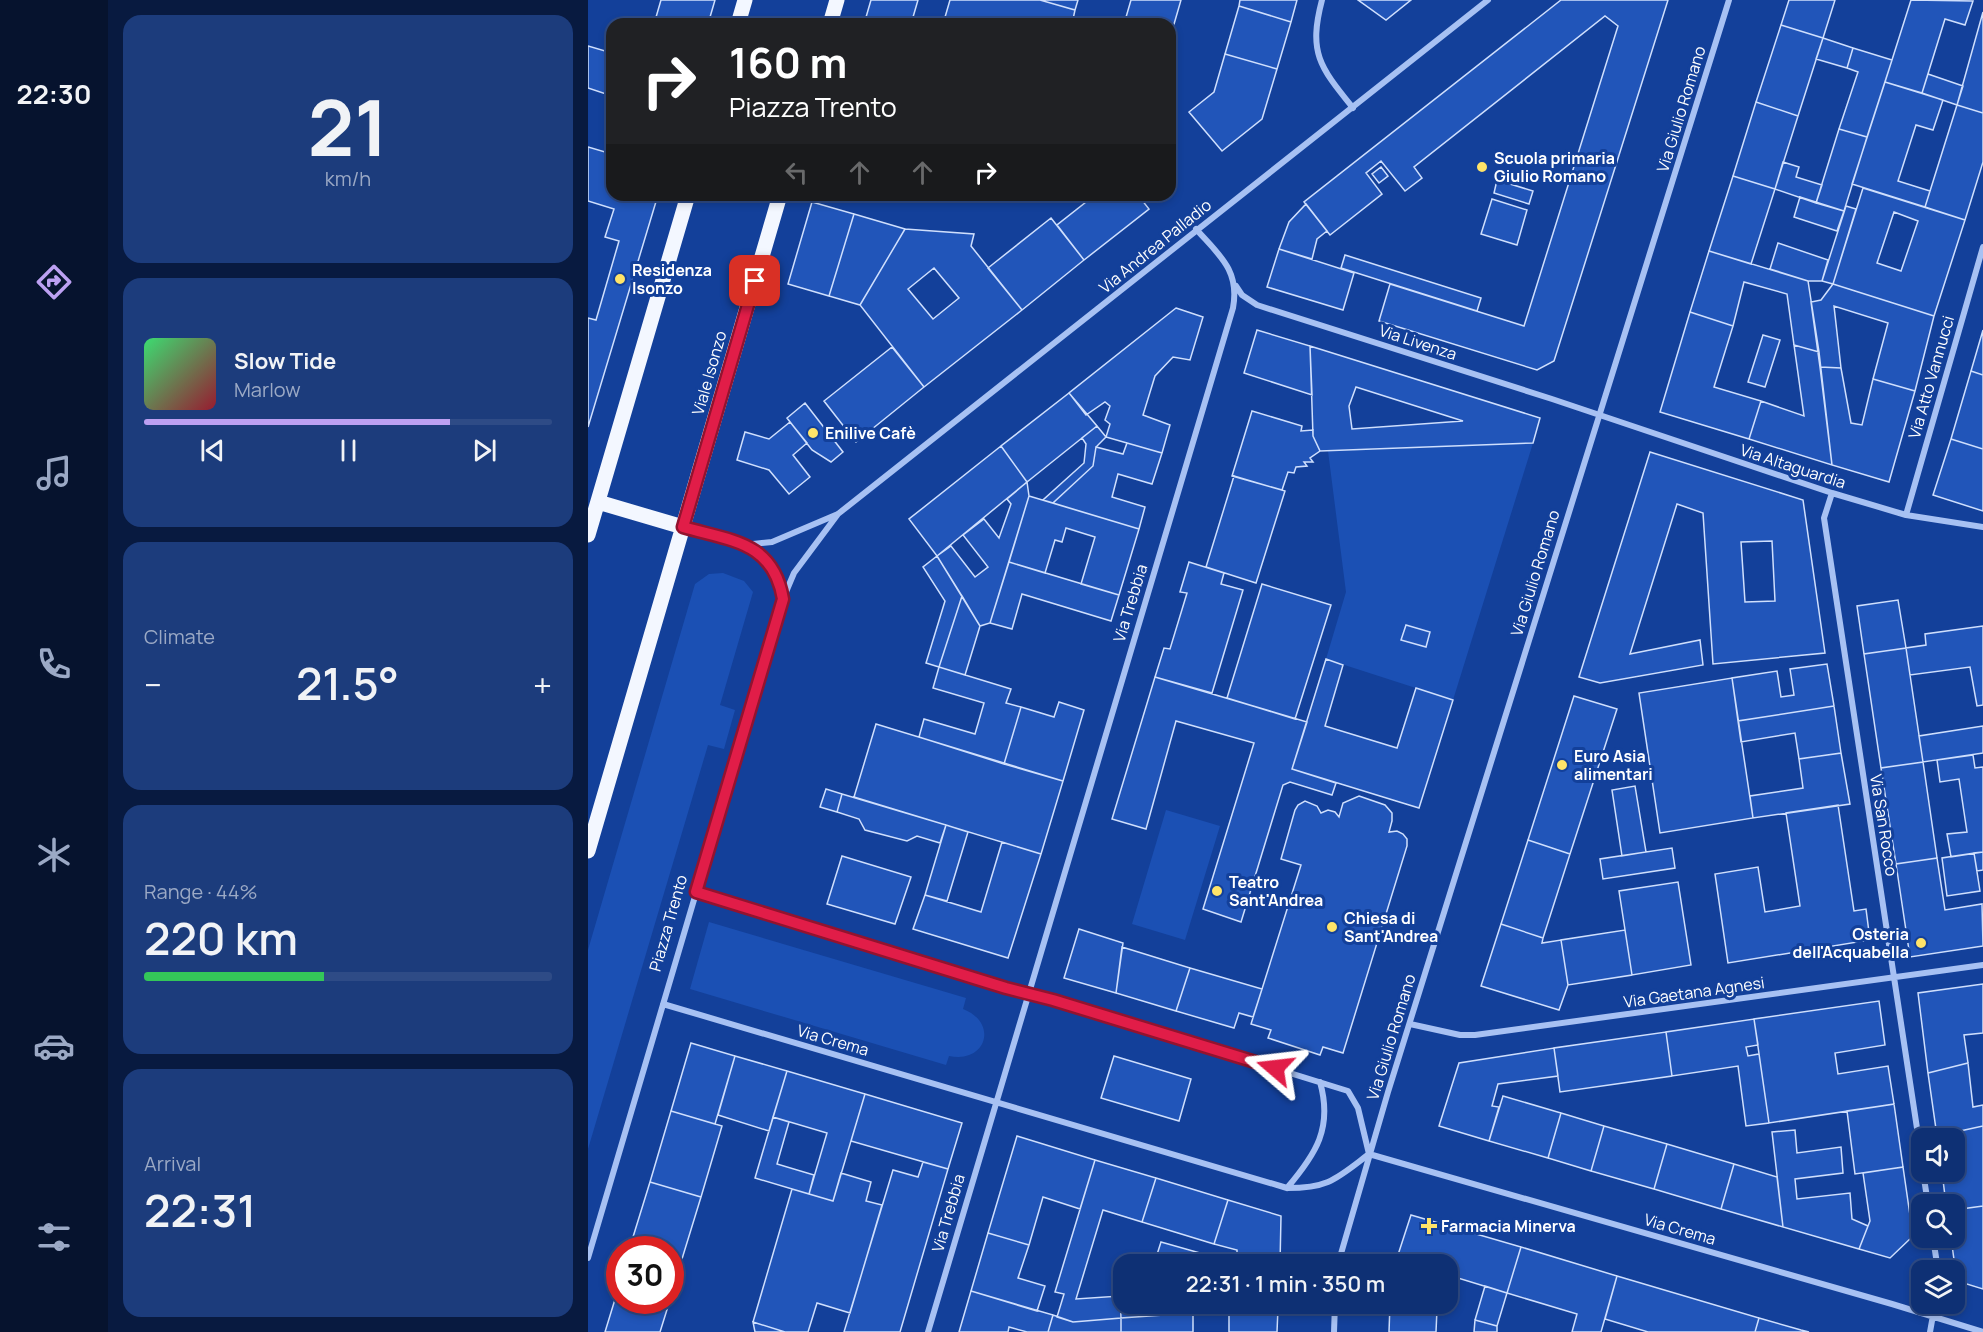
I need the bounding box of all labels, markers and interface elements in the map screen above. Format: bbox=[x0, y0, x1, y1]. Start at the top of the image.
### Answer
text: 160 m bbox=[729, 33, 847, 91]
icon: right bbox=[630, 42, 708, 120]
street label: Via Giulio Romano bbox=[1651, 43, 1711, 175]
text: 21 bbox=[308, 73, 388, 179]
text: 22:30 bbox=[17, 75, 91, 112]
text: Piazza Trento bbox=[729, 88, 897, 125]
place label: Scuola primaria Giulio Romano bbox=[1494, 147, 1615, 187]
icon: left bbox=[780, 156, 813, 189]
icon: ahead bbox=[843, 156, 876, 189]
icon: ahead bbox=[906, 156, 939, 189]
icon: right bbox=[969, 156, 1002, 189]
marker: Scuola primaria Giulio Romano bbox=[1475, 160, 1489, 174]
text: km/h bbox=[325, 165, 371, 192]
street label: Via Andrea Palladio bbox=[1094, 194, 1216, 298]
pin bbox=[729, 255, 780, 306]
place label: Residenza Isonzo bbox=[632, 259, 712, 299]
icon: directions bbox=[33, 261, 75, 303]
icon: arrive bbox=[738, 264, 771, 297]
marker: Residenza Isonzo bbox=[613, 272, 627, 286]
street label: Via Atto Vannucci bbox=[1903, 313, 1959, 441]
street label: Via Livenza bbox=[1376, 319, 1460, 365]
street label: Viale Isonzo bbox=[686, 328, 732, 418]
text: Slow Tide bbox=[234, 346, 336, 376]
text: Marlow bbox=[234, 376, 301, 403]
place label: Enilive Cafè bbox=[825, 422, 916, 444]
marker: Enilive Cafè bbox=[806, 426, 820, 440]
icon: previous bbox=[196, 434, 229, 467]
icon: pause bbox=[332, 434, 365, 467]
icon: next bbox=[468, 434, 501, 467]
street label: Via Altaguardia bbox=[1737, 439, 1849, 493]
icon: music bbox=[33, 452, 75, 494]
street label: Via Giulio Romano bbox=[1505, 507, 1565, 639]
street label: Via Trebbia bbox=[1108, 561, 1152, 645]
text: Climate bbox=[144, 623, 215, 650]
icon: phone bbox=[33, 643, 75, 685]
text: 21.5° bbox=[296, 652, 399, 714]
text: − bbox=[144, 662, 162, 707]
text: + bbox=[533, 662, 552, 707]
place label: Euro Asia alimentari bbox=[1574, 745, 1653, 785]
marker: Euro Asia alimentari bbox=[1555, 758, 1569, 772]
street label: Via San Rocco bbox=[1865, 772, 1903, 878]
icon: climate bbox=[33, 834, 75, 876]
place label: Teatro Sant'Andrea bbox=[1229, 871, 1323, 911]
street label: Piazza Trento bbox=[644, 872, 692, 974]
text: Range · 44% bbox=[144, 878, 257, 905]
marker: Teatro Sant'Andrea bbox=[1210, 884, 1224, 898]
text: 220 km bbox=[144, 907, 298, 969]
place label: Chiesa di Sant'Andrea bbox=[1344, 907, 1438, 947]
marker: Chiesa di Sant'Andrea bbox=[1325, 920, 1339, 934]
place label: Osteria dell'Acquabella bbox=[1792, 923, 1909, 963]
marker: Osteria dell'Acquabella bbox=[1914, 936, 1928, 950]
street label: Via Giulio Romano bbox=[1361, 971, 1421, 1103]
street label: Via Gaetana Agnesi bbox=[1622, 971, 1766, 1013]
street label: Via Crema bbox=[794, 1019, 872, 1061]
icon: car bbox=[33, 1025, 75, 1067]
position arrow bbox=[1243, 1036, 1307, 1100]
map controls bbox=[1911, 1128, 1965, 1314]
button: sound bbox=[1911, 1128, 1965, 1182]
text: Arrival bbox=[144, 1150, 201, 1177]
street label: Via Trebbia bbox=[926, 1171, 970, 1255]
text: 22:31 bbox=[144, 1179, 256, 1241]
button: search bbox=[1911, 1194, 1965, 1248]
street label: Via Crema bbox=[1641, 1208, 1719, 1250]
place label: Farmacia Minerva bbox=[1441, 1215, 1576, 1237]
icon: filters bbox=[33, 1216, 75, 1258]
marker: Farmacia Minerva bbox=[1422, 1219, 1436, 1233]
speed limit sign: 30 bbox=[606, 1236, 684, 1314]
button: layers bbox=[1911, 1260, 1965, 1314]
text: 22:31 · 1 min · 350 m bbox=[1186, 1269, 1385, 1299]

